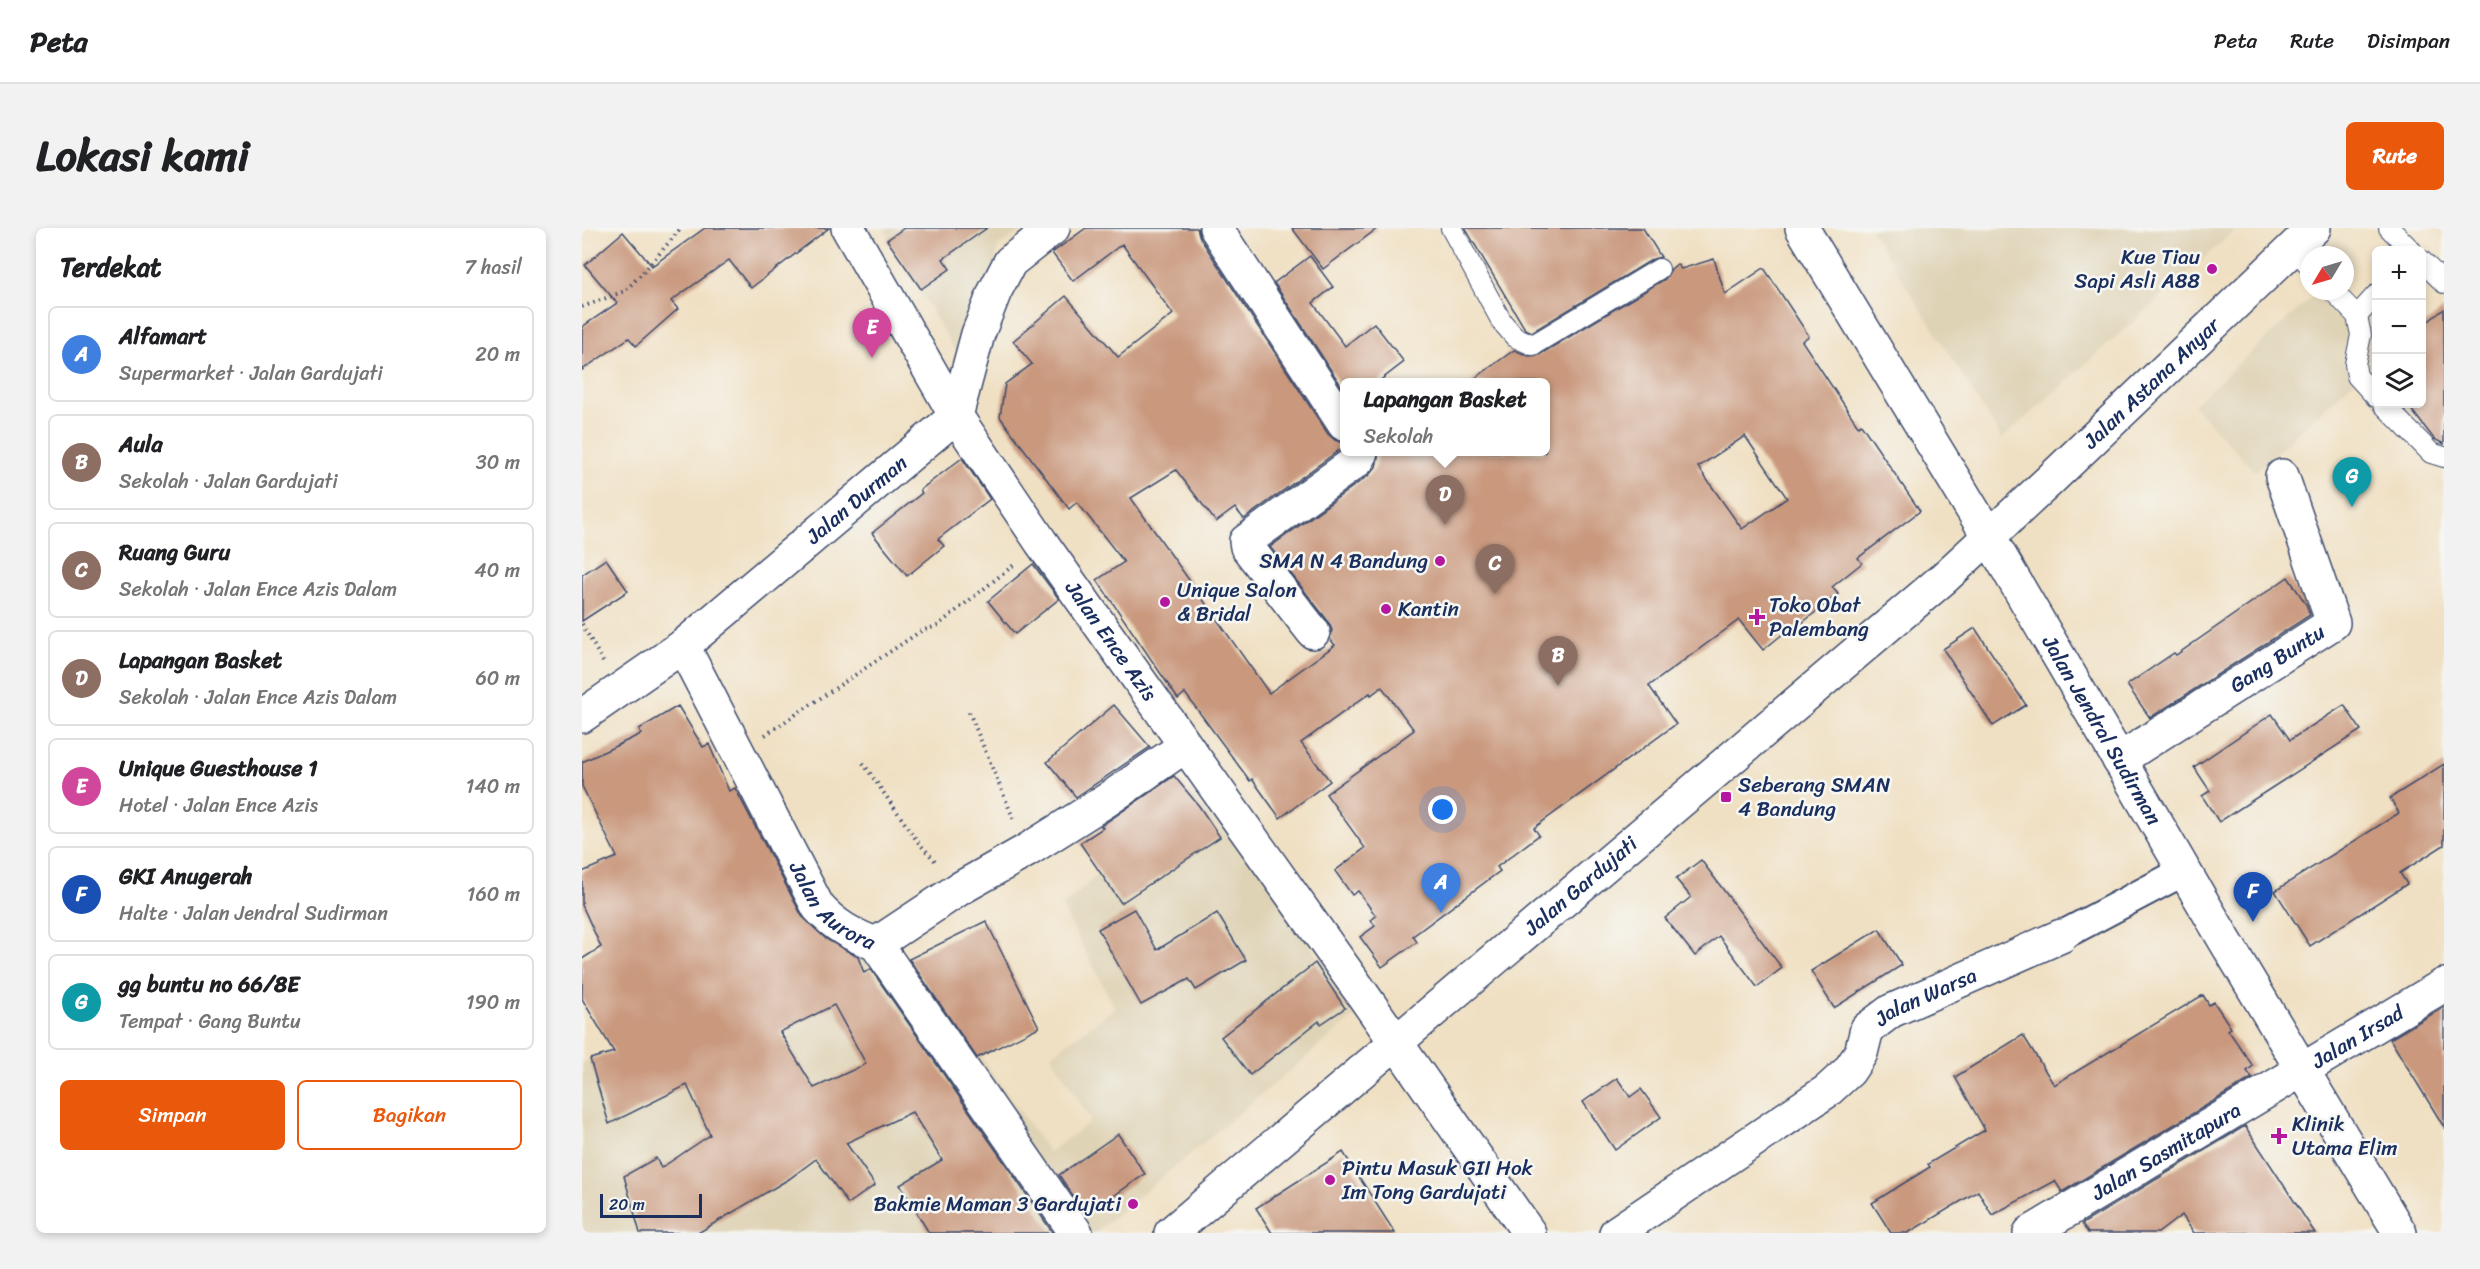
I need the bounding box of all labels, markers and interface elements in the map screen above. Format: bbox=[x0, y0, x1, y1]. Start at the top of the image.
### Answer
text: Peta bbox=[30, 17, 88, 66]
text: Peta bbox=[2214, 22, 2257, 60]
text: Rute bbox=[2290, 22, 2334, 60]
text: Disimpan bbox=[2367, 22, 2450, 60]
text: Lokasi kami bbox=[36, 119, 249, 193]
button: Rute bbox=[2346, 122, 2444, 190]
place label: Kue Tiau Sapi Asli A88 bbox=[2074, 238, 2201, 300]
text: Terdekat bbox=[60, 244, 161, 290]
north arrow bbox=[2300, 246, 2354, 300]
map controls bbox=[2372, 246, 2426, 408]
button: + bbox=[2372, 246, 2426, 300]
text: 7 hasil bbox=[464, 250, 522, 285]
marker: Kue Tiau Sapi Asli A88 bbox=[2205, 262, 2219, 276]
button: − bbox=[2372, 300, 2426, 354]
street label: Jalan Astana Anyar bbox=[2073, 307, 2230, 459]
pin: E bbox=[852, 308, 892, 358]
text: Alfamart bbox=[119, 317, 207, 356]
text: A bbox=[75, 337, 88, 372]
text: 20 m bbox=[475, 337, 520, 372]
button: layers bbox=[2372, 354, 2426, 408]
text: Supermarket · Jalan Gardujati bbox=[119, 356, 383, 391]
popup bbox=[1340, 378, 1550, 456]
text: Lapangan Basket bbox=[1363, 380, 1527, 419]
text: Sekolah bbox=[1363, 419, 1433, 454]
text: Aula bbox=[119, 425, 163, 464]
text: B bbox=[75, 445, 88, 480]
text: 30 m bbox=[476, 445, 520, 480]
street label: Jalan Durman bbox=[796, 445, 916, 555]
pin: G bbox=[2332, 458, 2372, 507]
text: Sekolah · Jalan Gardujati bbox=[119, 464, 338, 499]
pin: D bbox=[1426, 476, 1464, 525]
text: Ruang Guru bbox=[119, 533, 230, 572]
place label: SMA N 4 Bandung bbox=[1259, 542, 1428, 580]
pin: C bbox=[1476, 544, 1514, 594]
text: C bbox=[75, 553, 88, 588]
text: 40 m bbox=[474, 553, 520, 588]
marker: SMA N 4 Bandung bbox=[1433, 554, 1447, 568]
place label: Unique Salon & Bridal bbox=[1177, 571, 1297, 633]
text: Sekolah · Jalan Ence Azis Dalam bbox=[119, 572, 397, 607]
street label: Jalan Ence Azis bbox=[1054, 572, 1168, 710]
place label: Toko Obat Palembang bbox=[1769, 586, 1869, 648]
place label: Kantin bbox=[1398, 590, 1459, 628]
marker: Unique Salon & Bridal bbox=[1158, 595, 1172, 609]
marker: Kantin bbox=[1379, 602, 1393, 616]
marker: Toko Obat Palembang bbox=[1750, 610, 1764, 624]
street label: Gang Buntu bbox=[2222, 614, 2333, 704]
street label: Jalan Jendral Sudirman bbox=[2031, 627, 2173, 833]
pin: B bbox=[1538, 636, 1578, 686]
text: Lapangan Basket bbox=[119, 641, 282, 680]
text: D bbox=[76, 661, 87, 696]
text: 60 m bbox=[475, 661, 520, 696]
text: Sekolah · Jalan Ence Azis Dalam bbox=[119, 680, 397, 715]
text: Unique Guesthouse 1 bbox=[119, 749, 318, 788]
place label: Seberang SMAN 4 Bandung bbox=[1738, 766, 1891, 828]
text: E bbox=[76, 769, 87, 804]
text: 140 m bbox=[466, 769, 520, 804]
text: Hotel · Jalan Ence Azis bbox=[119, 788, 318, 823]
marker: Seberang SMAN 4 Bandung bbox=[1719, 790, 1733, 804]
your location bbox=[1428, 795, 1457, 824]
street label: Jalan Gardujati bbox=[1514, 825, 1647, 946]
street label: Jalan Aurora bbox=[778, 853, 882, 961]
text: GKI Anugerah bbox=[119, 857, 252, 896]
pin: A bbox=[1422, 864, 1460, 913]
pin: F bbox=[2234, 872, 2272, 922]
text: F bbox=[76, 877, 87, 912]
text: 160 m bbox=[467, 877, 520, 912]
text: Halte · Jalan Jendral Sudirman bbox=[119, 896, 388, 931]
street label: Jalan Warsa bbox=[1865, 956, 1984, 1037]
text: gg buntu no 66/8E bbox=[119, 965, 299, 1004]
text: G bbox=[75, 985, 88, 1020]
text: 190 m bbox=[466, 985, 520, 1020]
street label: Jalan Irsad bbox=[2303, 993, 2413, 1080]
text: Tempat · Gang Buntu bbox=[119, 1004, 301, 1039]
button: Simpan bbox=[60, 1080, 285, 1150]
button: Bagikan bbox=[297, 1080, 522, 1150]
street label: Jalan Sasmitapura bbox=[2083, 1091, 2249, 1212]
place label: Klinik Utama Elim bbox=[2292, 1105, 2397, 1167]
marker: Klinik Utama Elim bbox=[2270, 1127, 2288, 1145]
place label: Pintu Masuk GII Hok Im Tong Gardujati bbox=[1341, 1149, 1534, 1211]
marker: Pintu Masuk GII Hok Im Tong Gardujati bbox=[1323, 1173, 1337, 1187]
place label: Bakmie Maman 3 Gardujati bbox=[874, 1185, 1122, 1223]
text: 20 m bbox=[609, 1190, 645, 1219]
scale bar bbox=[600, 1191, 702, 1218]
marker: Bakmie Maman 3 Gardujati bbox=[1126, 1197, 1140, 1211]

